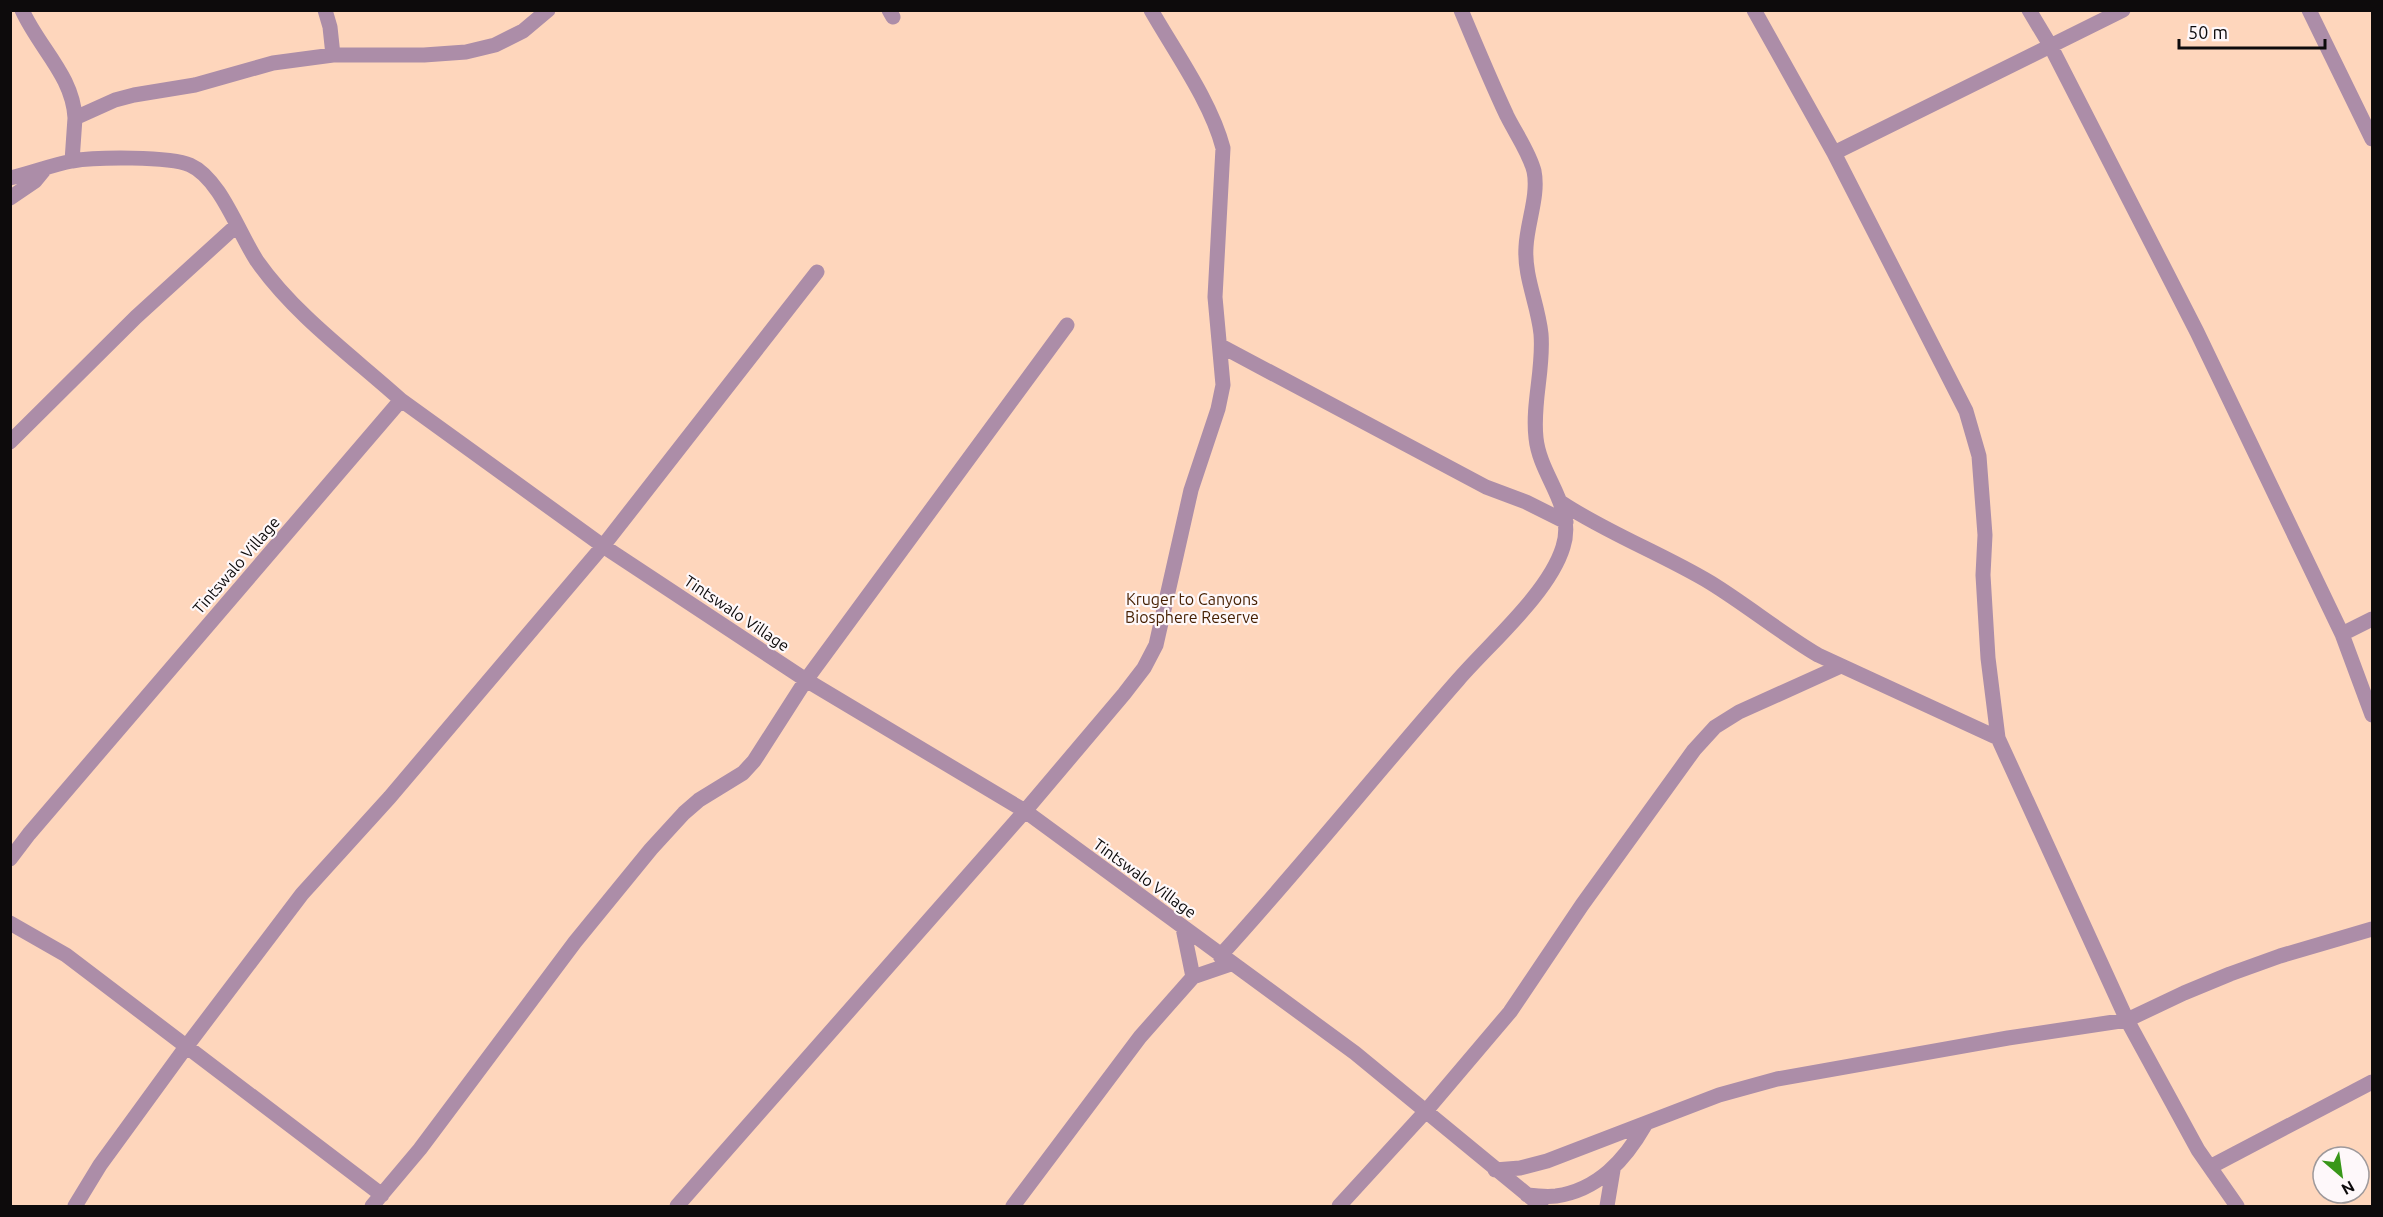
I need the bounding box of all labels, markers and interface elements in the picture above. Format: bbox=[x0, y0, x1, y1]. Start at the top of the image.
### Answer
scale bar bbox=[2179, 12, 2324, 50]
text: 50 m bbox=[2188, 22, 2228, 42]
street label: Tintswalo Village bbox=[189, 513, 283, 617]
street label: Tintswalo Village bbox=[681, 571, 793, 655]
park label: Kruger to Canyons Biosphere Reserve bbox=[1125, 590, 1259, 626]
street label: Tintswalo Village bbox=[1090, 835, 1200, 921]
north arrow bbox=[2311, 1145, 2371, 1205]
text: N bbox=[2339, 1177, 2358, 1199]

